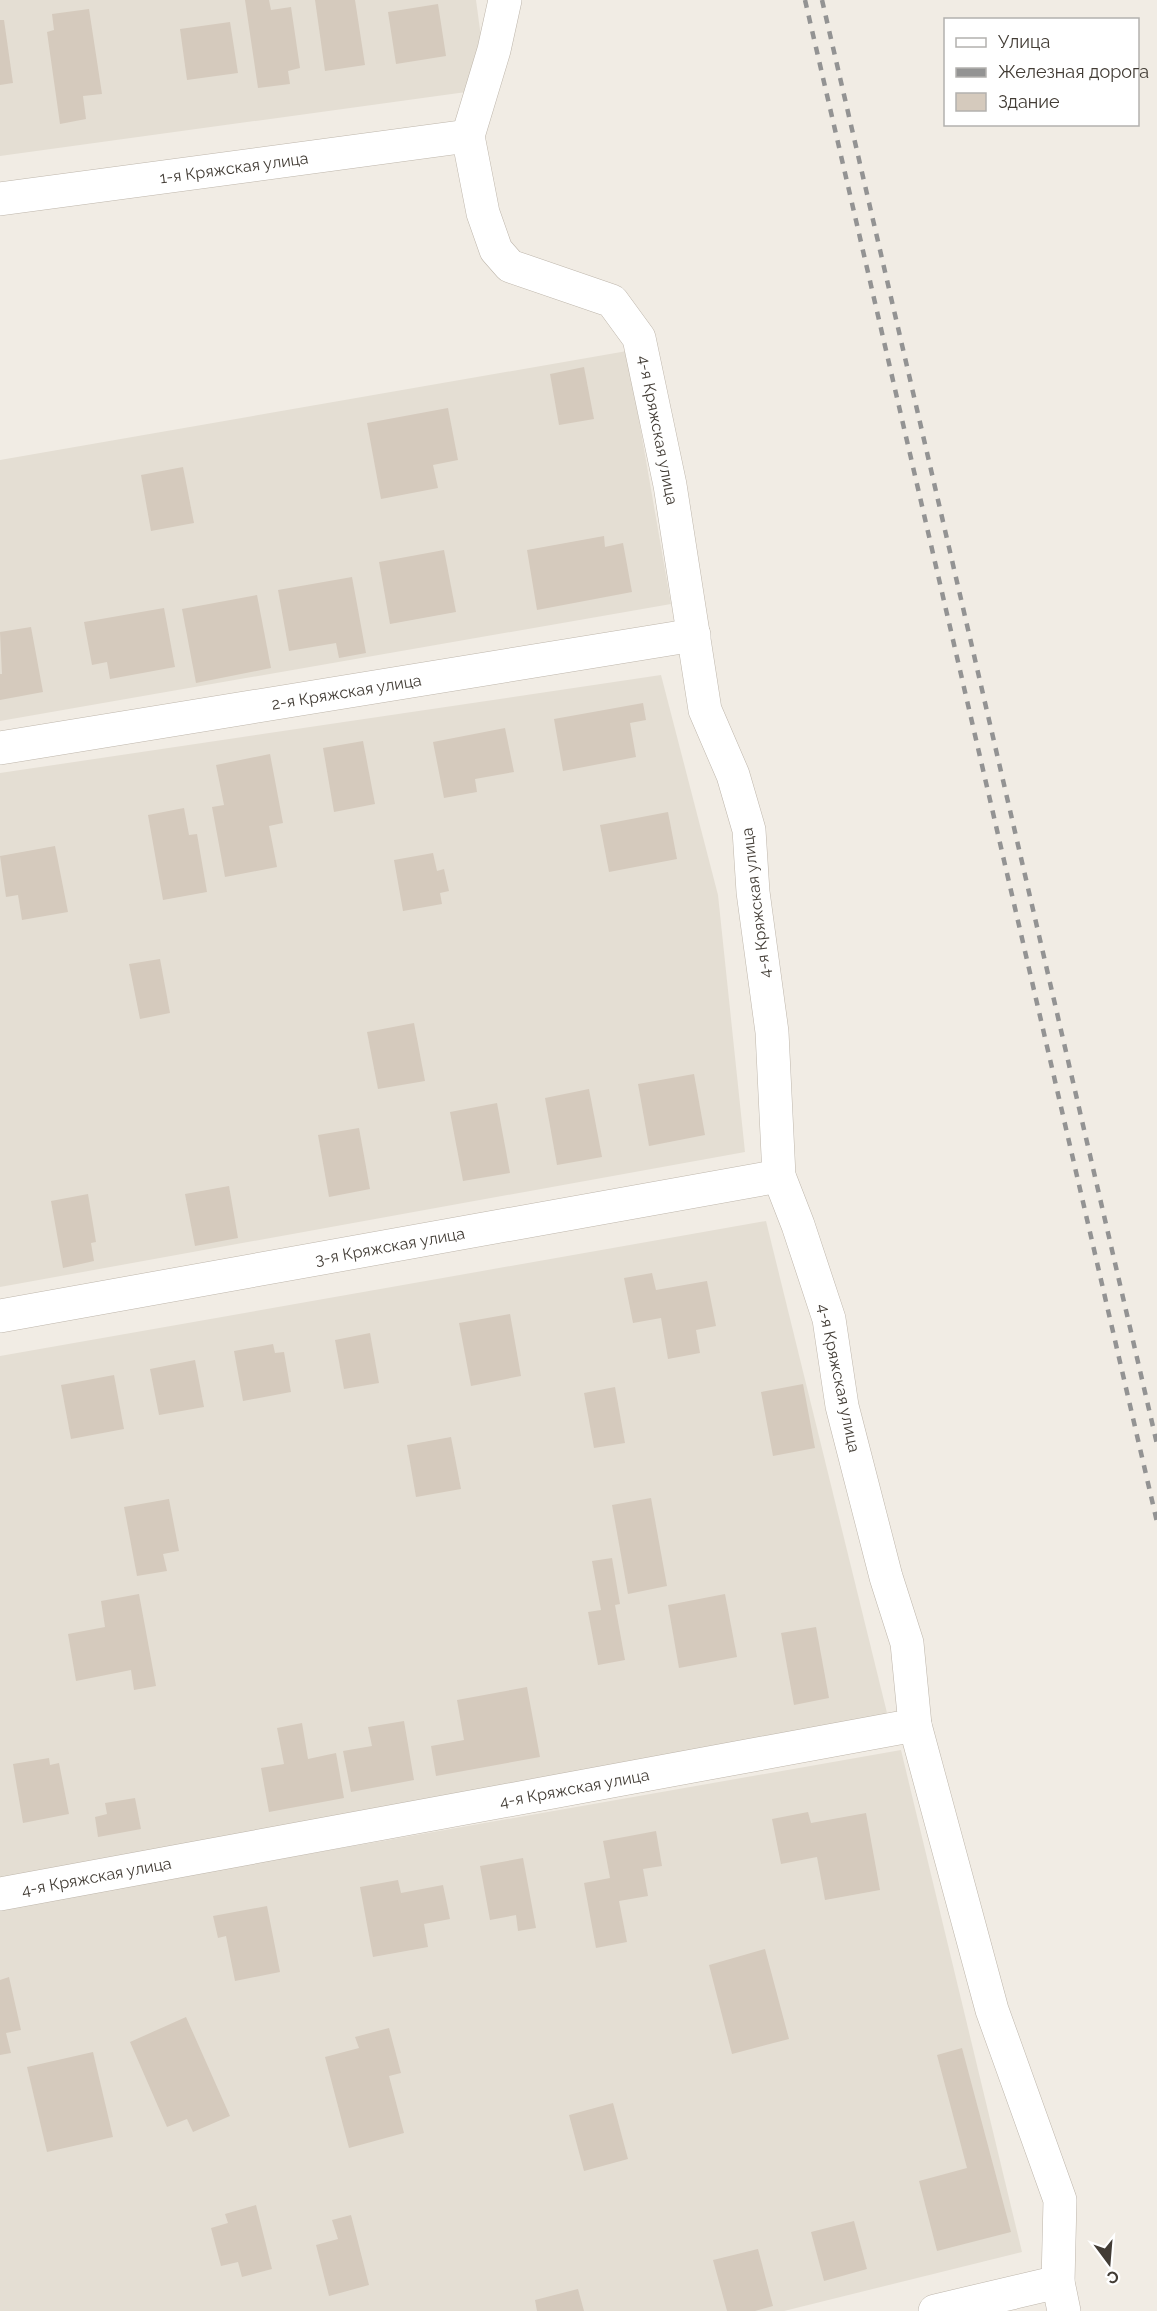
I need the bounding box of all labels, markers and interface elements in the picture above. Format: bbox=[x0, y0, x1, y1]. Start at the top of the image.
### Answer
legend bbox=[944, 18, 1139, 126]
text: Улица bbox=[998, 31, 1050, 52]
text: Железная дорога bbox=[998, 61, 1149, 82]
text: Здание bbox=[998, 91, 1060, 112]
street label: 1-я Кряжская улица bbox=[158, 148, 309, 187]
street label: 4-я Кряжская улица bbox=[634, 354, 682, 506]
street label: 2-я Кряжская улица bbox=[270, 670, 423, 713]
street label: 4-я Кряжская улица bbox=[737, 827, 775, 979]
street label: 3-я Кряжская улица bbox=[313, 1223, 466, 1269]
street label: 4-я Кряжская улица bbox=[814, 1302, 864, 1454]
street label: 4-я Кряжская улица bbox=[498, 1765, 651, 1811]
street label: 4-я Кряжская улица bbox=[20, 1853, 173, 1899]
north arrow bbox=[1079, 2233, 1139, 2293]
text: С bbox=[1105, 2266, 1121, 2288]

